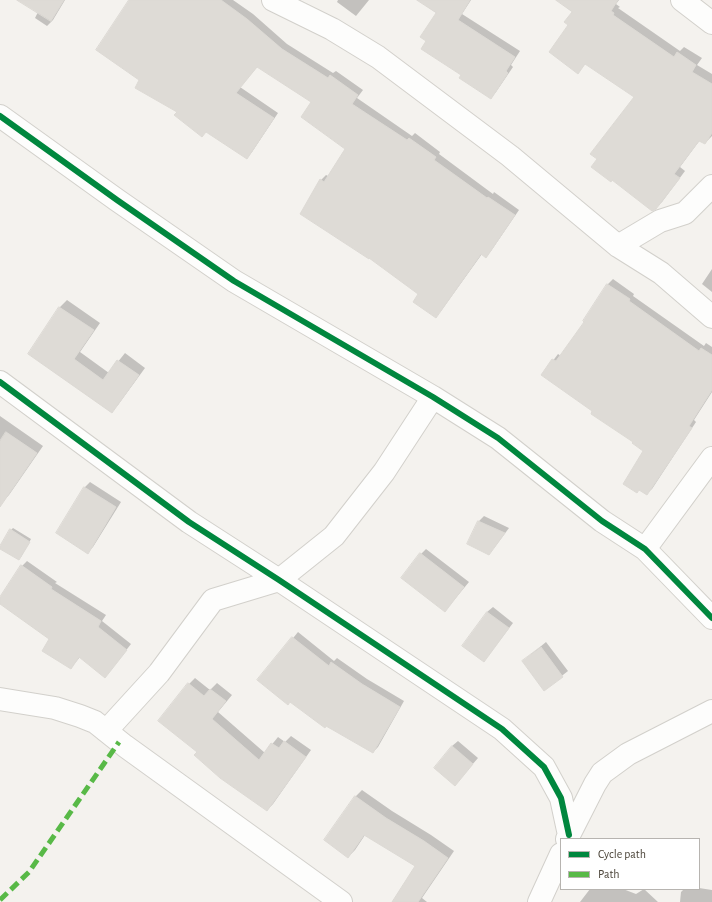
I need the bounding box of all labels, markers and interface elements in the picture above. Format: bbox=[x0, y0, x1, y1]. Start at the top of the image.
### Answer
legend bbox=[560, 838, 700, 890]
text: Cycle path bbox=[598, 848, 646, 860]
text: Path bbox=[598, 868, 620, 880]

